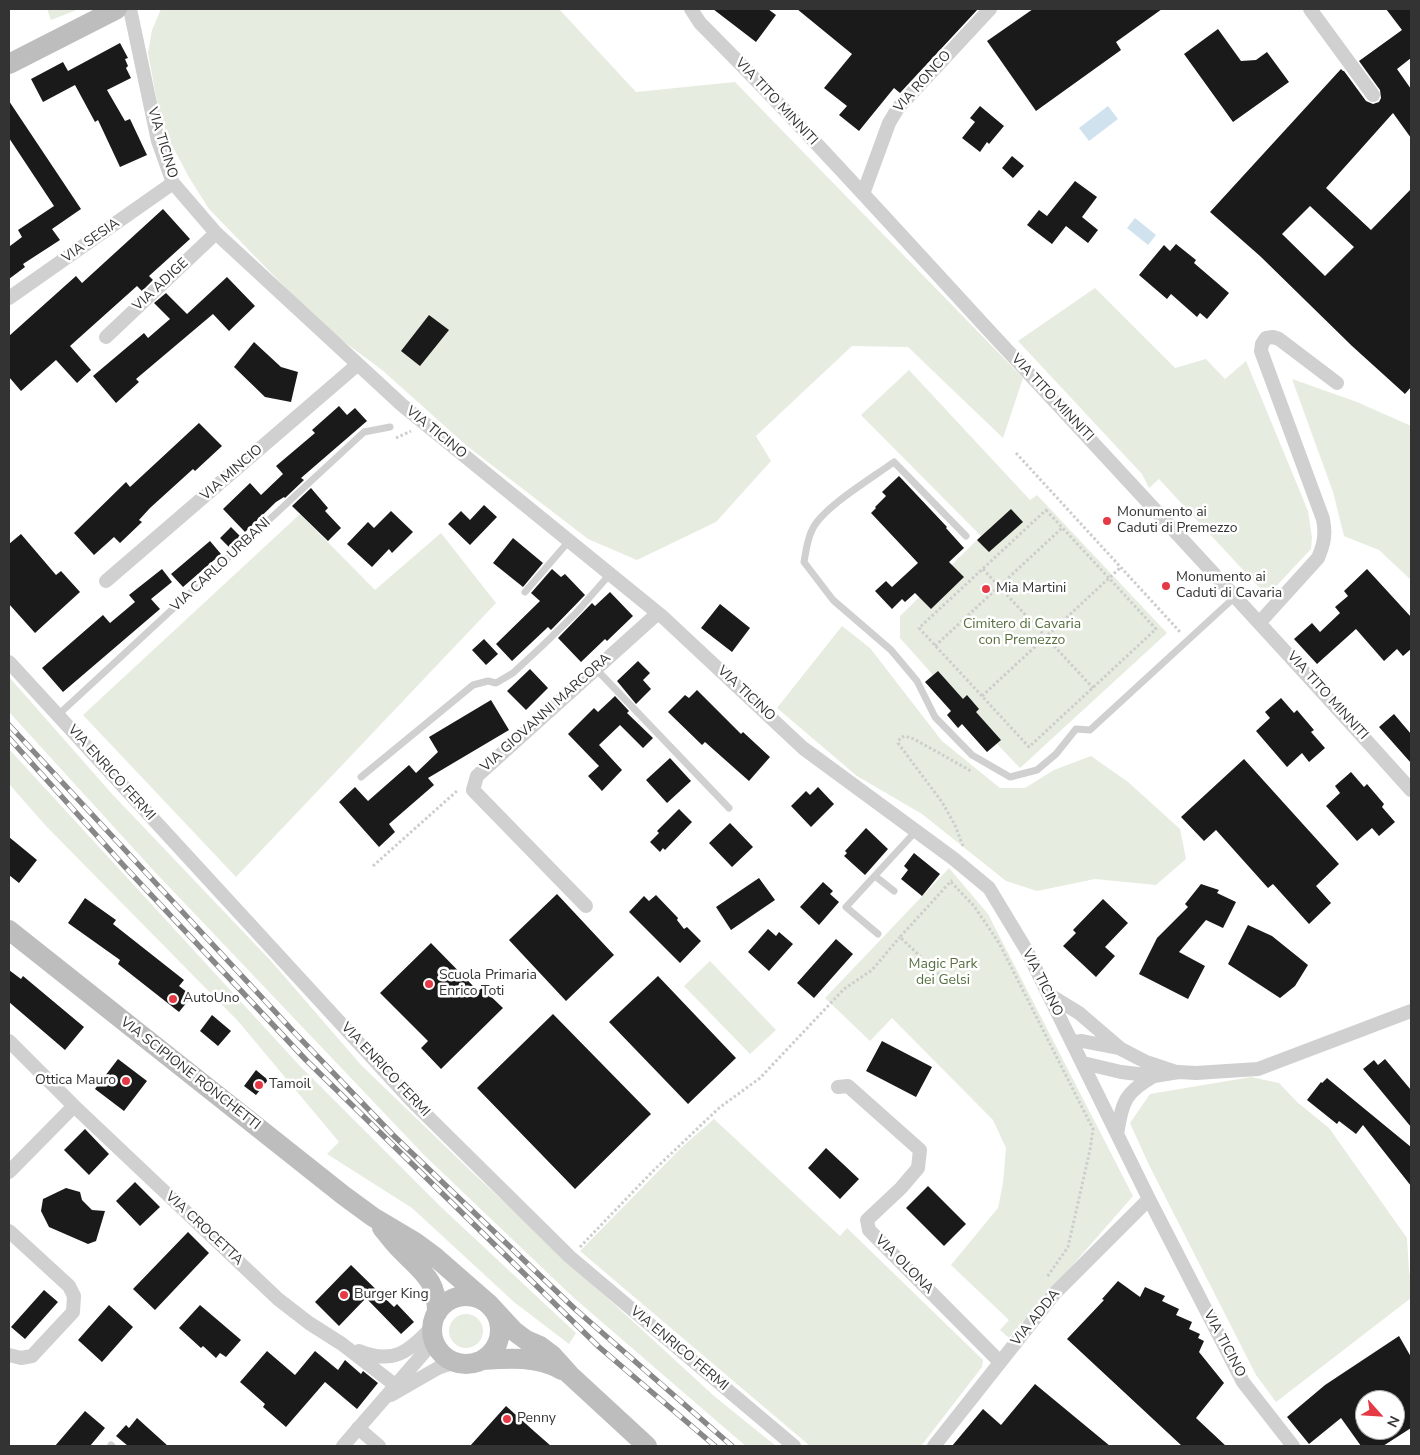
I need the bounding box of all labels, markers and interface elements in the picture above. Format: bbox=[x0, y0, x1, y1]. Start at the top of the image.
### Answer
street label: VIA RONCO bbox=[891, 48, 955, 116]
street label: VIA TITO MINNITI bbox=[731, 55, 821, 149]
street label: VIA TICINO bbox=[143, 106, 181, 180]
street label: VIA SESIA bbox=[59, 215, 123, 267]
street label: VIA ADIGE bbox=[130, 255, 192, 315]
street label: VIA TITO MINNITI bbox=[1007, 351, 1097, 445]
street label: VIA TICINO bbox=[402, 403, 470, 463]
street label: VIA MINCIO bbox=[198, 442, 266, 504]
place label: Monumento ai Caduti di Premezzo bbox=[1117, 505, 1237, 538]
street label: VIA CARLO URBANI bbox=[168, 514, 274, 616]
marker: Monumento ai Caduti di Premezzo bbox=[1101, 515, 1113, 527]
place label: Monumento ai Caduti di Cavaria bbox=[1176, 570, 1282, 602]
marker: Monumento ai Caduti di Cavaria bbox=[1160, 580, 1172, 592]
place label: Mia Martini bbox=[996, 581, 1066, 597]
marker: Mia Martini bbox=[980, 583, 992, 595]
park label: Cimitero di Cavaria con Premezzo bbox=[963, 617, 1081, 650]
street label: VIA TITO MINNITI bbox=[1283, 648, 1371, 744]
street label: VIA GIOVANNI MARCORA bbox=[478, 650, 614, 776]
street label: VIA TICINO bbox=[714, 663, 778, 725]
street label: VIA ENRICO FERMI bbox=[64, 722, 158, 824]
street label: VIA TICINO bbox=[1018, 947, 1066, 1019]
park label: Magic Park dei Gelsi bbox=[909, 957, 977, 990]
place label: Scuola Primaria Enrico Toti bbox=[439, 968, 537, 1000]
marker: Scuola Primaria Enrico Toti bbox=[423, 978, 435, 990]
place label: AutoUno bbox=[183, 991, 240, 1007]
marker: AutoUno bbox=[167, 993, 179, 1005]
street label: VIA SCIPIONE RONCHETTI bbox=[117, 1014, 263, 1134]
street label: VIA ENRICO FERMI bbox=[337, 1019, 433, 1121]
place label: Ottica Mauro bbox=[35, 1073, 116, 1089]
marker: Ottica Mauro bbox=[120, 1075, 132, 1087]
place label: Tamoil bbox=[269, 1077, 311, 1093]
marker: Tamoil bbox=[253, 1079, 265, 1091]
street label: VIA CROCETTA bbox=[162, 1189, 246, 1269]
street label: VIA OLONA bbox=[871, 1232, 937, 1298]
street label: VIA ADDA bbox=[1008, 1286, 1064, 1350]
place label: Burger King bbox=[354, 1287, 429, 1303]
marker: Burger King bbox=[338, 1289, 350, 1301]
street label: VIA ENRICO FERMI bbox=[627, 1303, 731, 1395]
street label: VIA TICINO bbox=[1199, 1308, 1249, 1380]
north arrow bbox=[1355, 1390, 1405, 1440]
place label: Penny bbox=[517, 1411, 556, 1427]
text: N bbox=[1382, 1412, 1404, 1430]
marker: Penny bbox=[501, 1413, 513, 1425]

